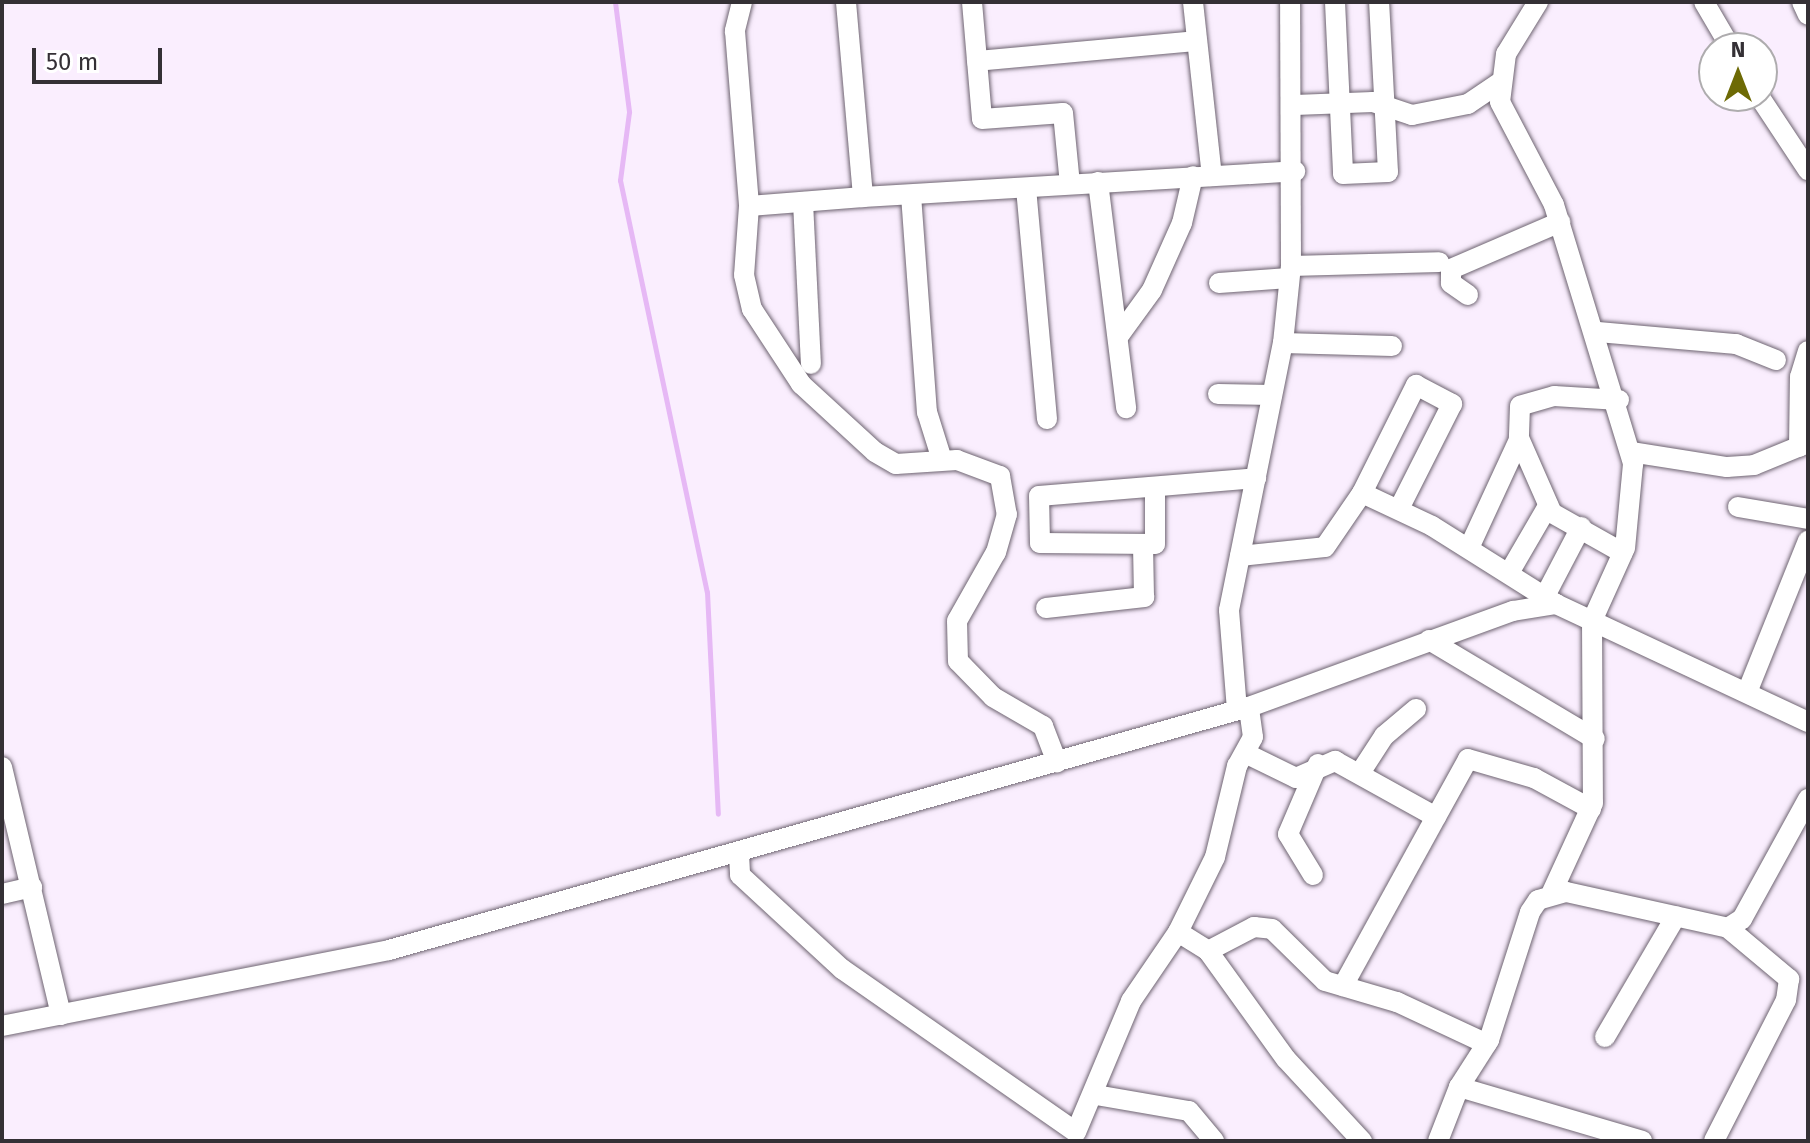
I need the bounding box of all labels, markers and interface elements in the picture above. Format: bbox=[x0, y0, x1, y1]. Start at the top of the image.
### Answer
scale bar bbox=[36, 32, 166, 82]
north arrow bbox=[1698, 32, 1778, 112]
text: N bbox=[1731, 36, 1745, 63]
text: 50 m bbox=[46, 48, 98, 76]

